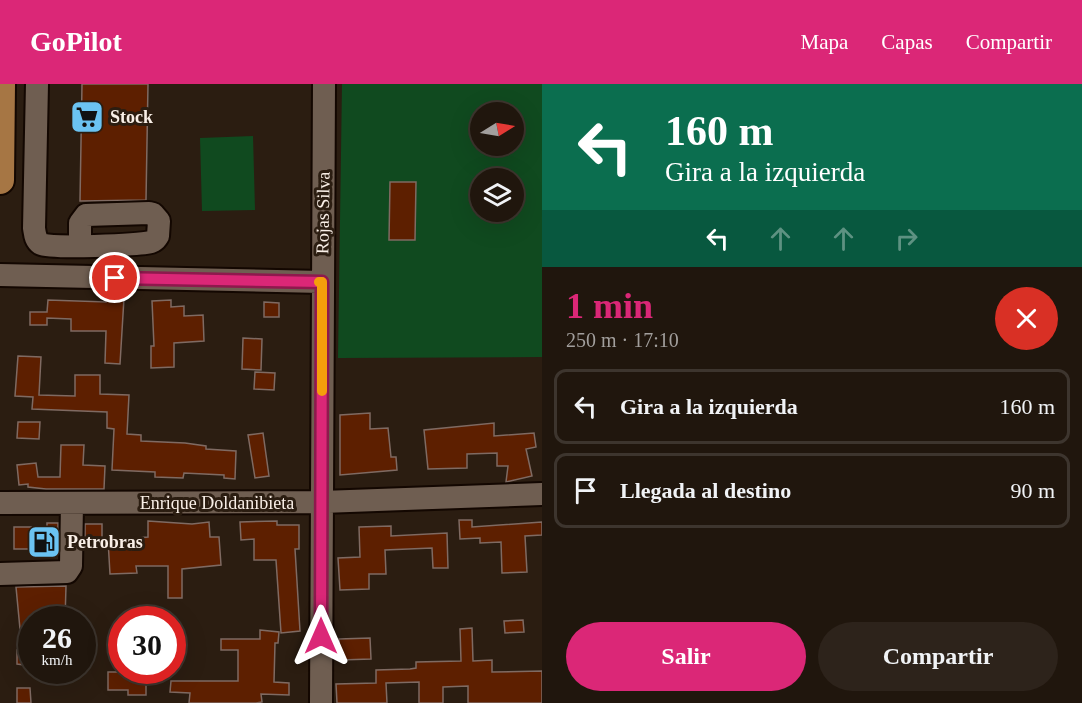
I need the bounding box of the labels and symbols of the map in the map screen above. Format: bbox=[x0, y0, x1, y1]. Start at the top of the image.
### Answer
supermarket icon: Stock bbox=[69, 99, 105, 135]
north arrow bbox=[470, 102, 524, 156]
place label: Stock bbox=[110, 107, 153, 127]
street label: Rojas Silva bbox=[312, 172, 334, 254]
pin bbox=[89, 252, 140, 303]
street label: Enrique Doldanibieta bbox=[140, 493, 294, 513]
fuel station icon: Petrobras bbox=[26, 524, 62, 560]
place label: Petrobras bbox=[67, 532, 143, 552]
position arrow bbox=[289, 604, 353, 668]
speed limit sign: 30 bbox=[108, 606, 186, 684]

